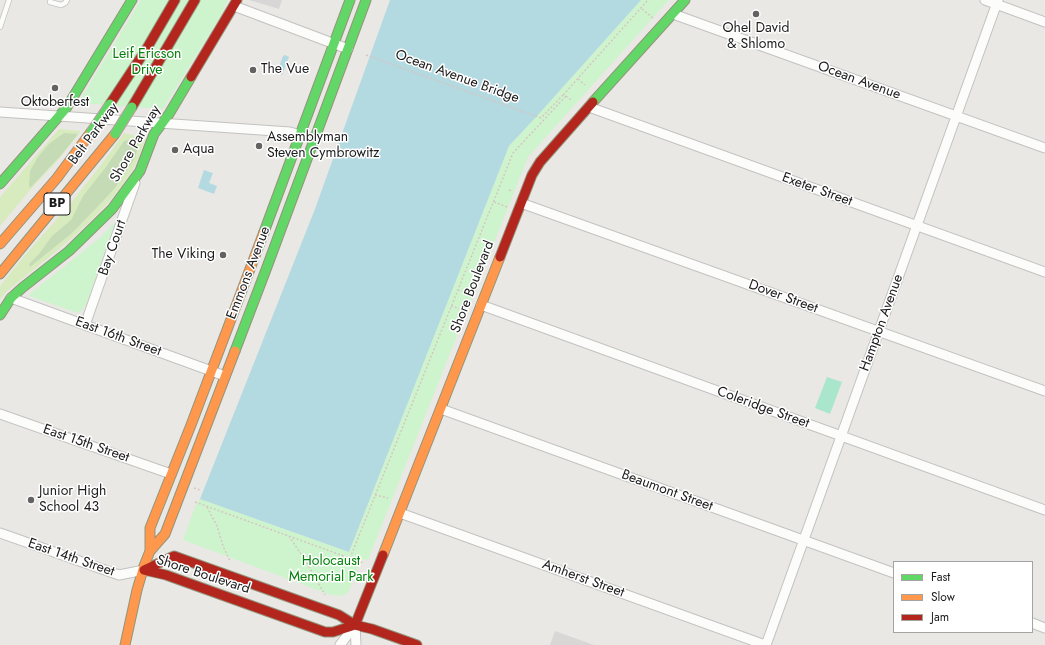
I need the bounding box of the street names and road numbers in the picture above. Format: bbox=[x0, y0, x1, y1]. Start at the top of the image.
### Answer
street label: Ocean Avenue Bridge bbox=[393, 47, 521, 107]
street label: Ocean Avenue bbox=[815, 58, 903, 104]
street label: Belt Parkway bbox=[65, 100, 123, 168]
street label: Shore Parkway bbox=[107, 102, 165, 186]
street label: Exeter Street bbox=[780, 170, 854, 210]
road number: BP bbox=[44, 193, 70, 215]
street label: Bay Court bbox=[96, 218, 130, 278]
street label: Emmons Avenue bbox=[224, 224, 274, 322]
street label: Shore Boulevard bbox=[448, 239, 498, 335]
street label: Hampton Avenue bbox=[857, 272, 907, 374]
street label: Dover Street bbox=[746, 277, 820, 317]
street label: East 16th Street bbox=[73, 314, 163, 360]
street label: Coleridge Street bbox=[715, 384, 811, 432]
street label: East 15th Street bbox=[41, 421, 131, 467]
street label: Beaumont Street bbox=[619, 467, 715, 515]
street label: East 14th Street bbox=[26, 535, 116, 581]
street label: Shore Boulevard bbox=[154, 552, 252, 598]
street label: Amherst Street bbox=[540, 556, 626, 602]

